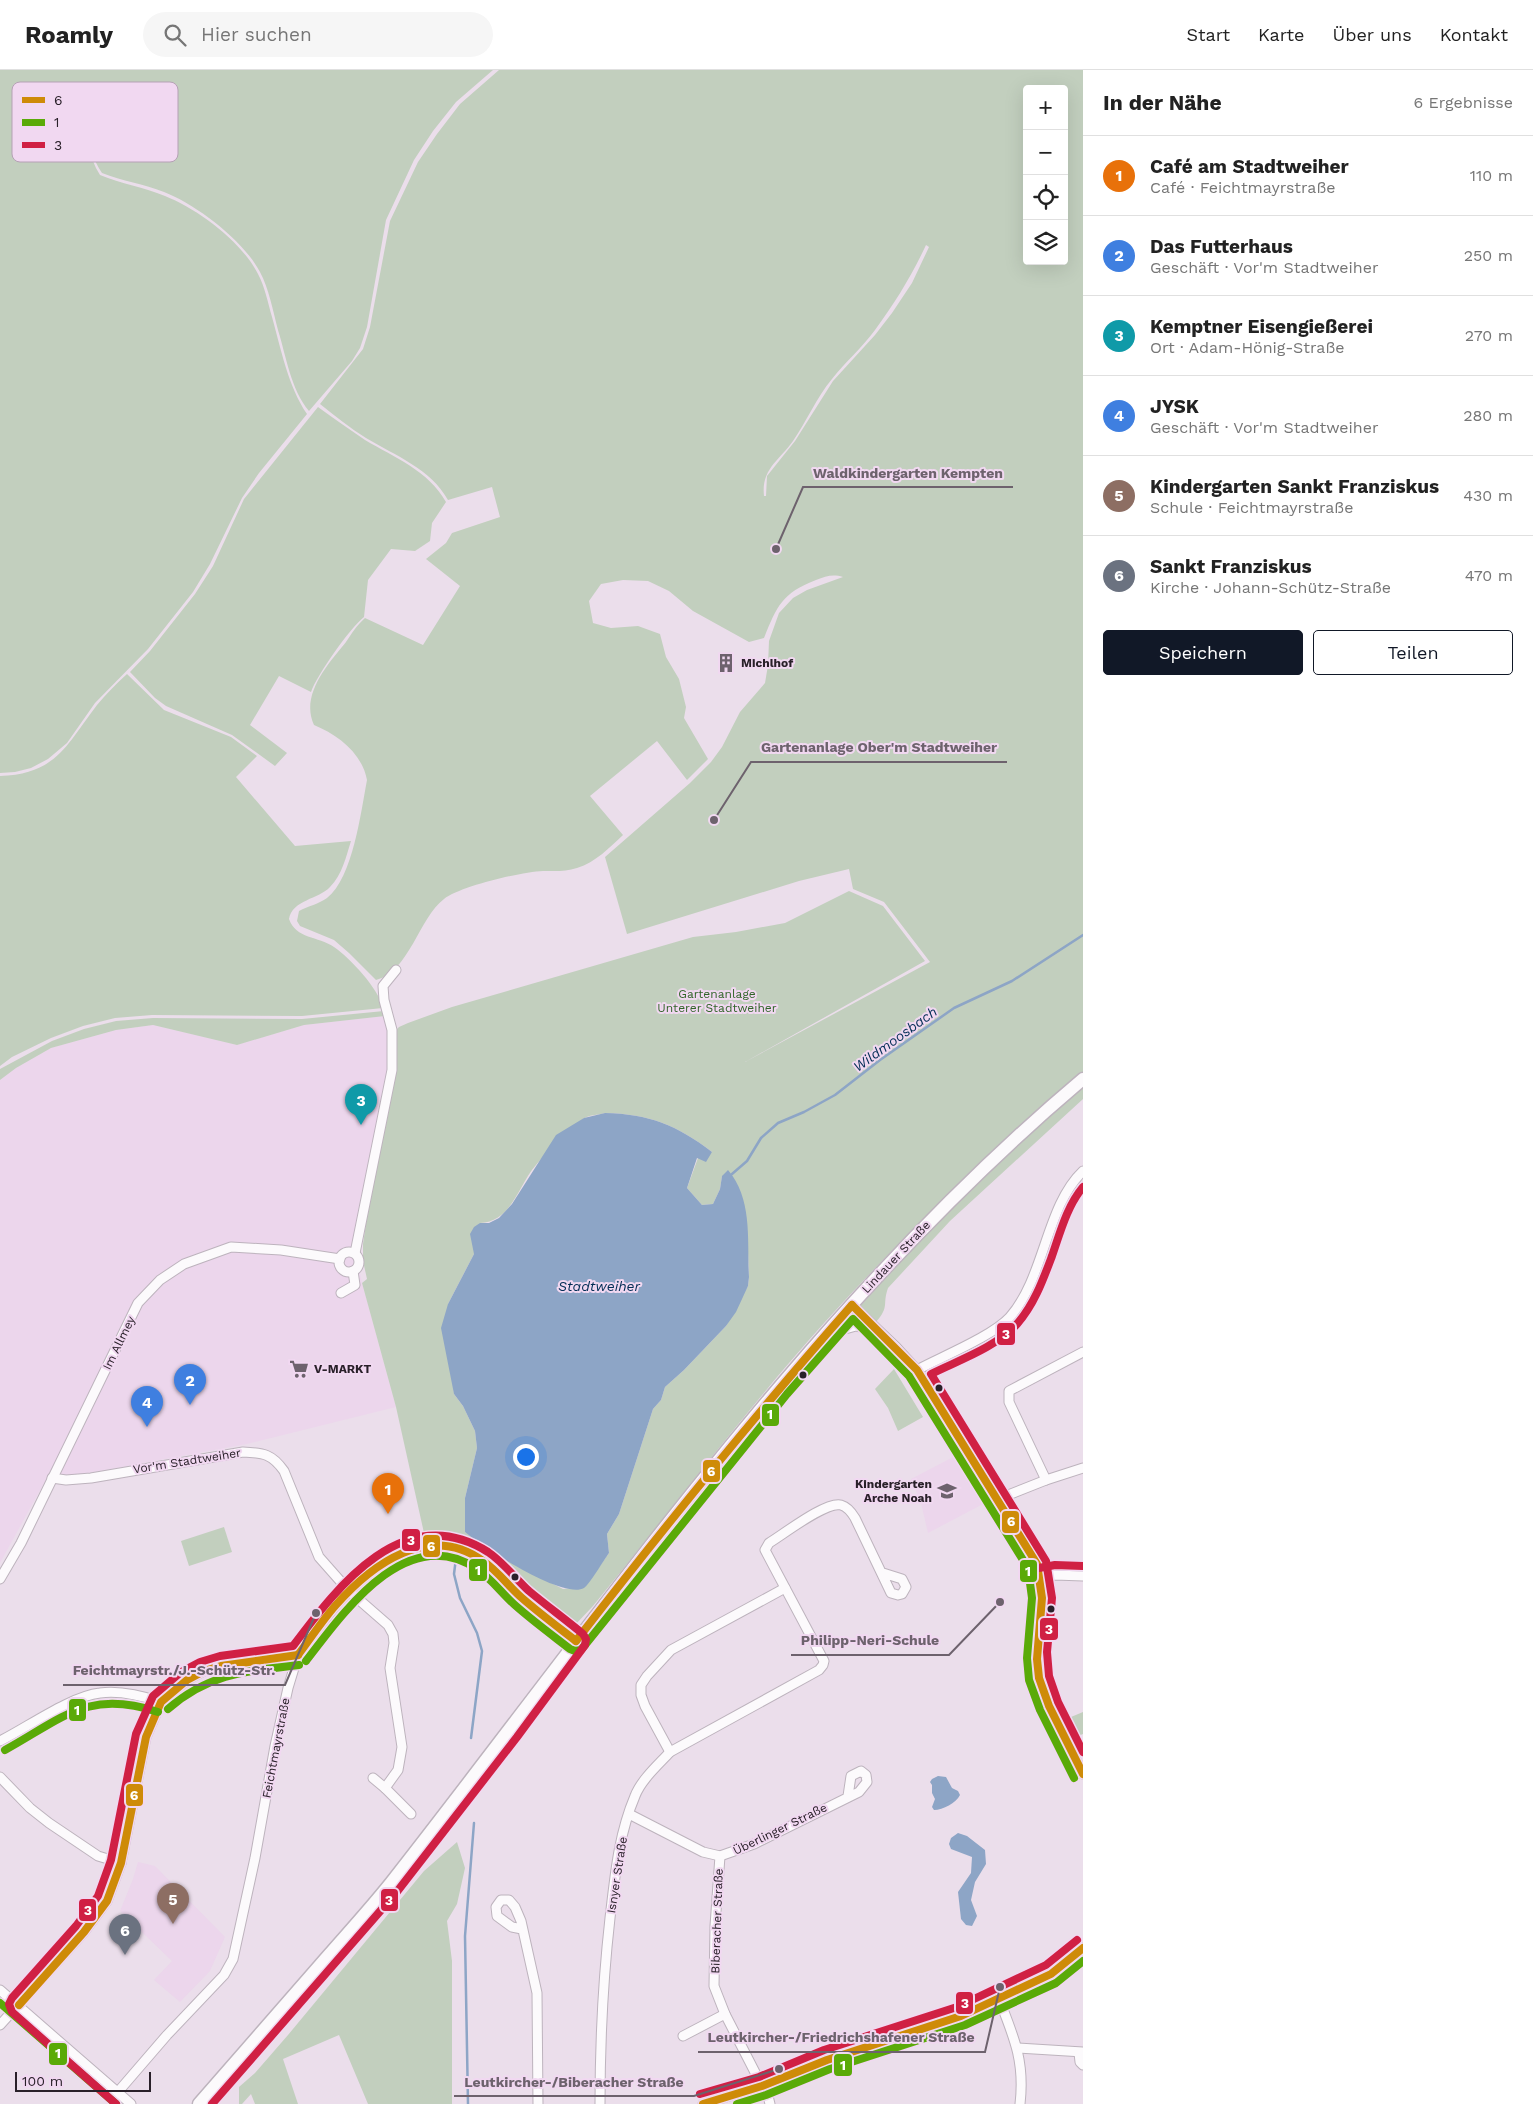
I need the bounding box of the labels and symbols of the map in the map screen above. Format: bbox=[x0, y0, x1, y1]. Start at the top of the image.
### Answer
legend bbox=[12, 82, 178, 162]
text: 6 bbox=[54, 92, 63, 108]
text: 1 bbox=[54, 114, 59, 130]
text: 3 bbox=[54, 137, 62, 153]
callout: Waldkindergarten Kempten bbox=[803, 458, 1013, 487]
text: Waldkindergarten Kempten bbox=[813, 465, 1003, 481]
building icon: Michlhof bbox=[715, 652, 737, 674]
place label: Michlhof bbox=[741, 656, 793, 670]
callout: Gartenanlage Ober'm Stadtweiher bbox=[751, 733, 1007, 762]
text: Gartenanlage Ober'm Stadtweiher bbox=[761, 739, 997, 755]
park label: Gartenanlage Unterer Stadtweiher bbox=[657, 987, 777, 1015]
water label: Wildmoosbach bbox=[850, 1003, 940, 1075]
pin: 3 bbox=[345, 1084, 377, 1125]
street label: Lindauer Straße bbox=[859, 1218, 933, 1296]
water label: Stadtweiher bbox=[558, 1278, 641, 1294]
street label: Im Allmey bbox=[100, 1313, 138, 1372]
line badge: 3 bbox=[996, 1322, 1016, 1346]
text: 3 bbox=[1002, 1326, 1010, 1342]
supermarket icon: V-MARKT bbox=[288, 1358, 310, 1380]
place label: V-MARKT bbox=[314, 1362, 371, 1376]
pin: 2 bbox=[174, 1364, 206, 1405]
unlabelled marker bbox=[798, 1370, 808, 1380]
unlabelled marker bbox=[934, 1383, 944, 1393]
pin: 4 bbox=[131, 1386, 163, 1427]
line badge: 1 bbox=[761, 1403, 780, 1427]
text: 1 bbox=[767, 1406, 773, 1422]
your location bbox=[513, 1444, 539, 1470]
street label: Vor'm Stadtweiher bbox=[132, 1446, 242, 1476]
line badge: 6 bbox=[702, 1459, 721, 1483]
text: 6 bbox=[707, 1463, 716, 1479]
pin: 1 bbox=[372, 1473, 404, 1514]
place label: Kindergarten Arche Noah bbox=[855, 1477, 932, 1505]
school or university icon: Kindergarten Arche Noah bbox=[936, 1480, 958, 1502]
line badge: 6 bbox=[1001, 1510, 1020, 1534]
text: 6 bbox=[1007, 1513, 1016, 1529]
line badge: 3 bbox=[401, 1528, 421, 1552]
text: 3 bbox=[407, 1532, 415, 1548]
line badge: 6 bbox=[422, 1534, 441, 1558]
text: 6 bbox=[427, 1538, 436, 1554]
line badge: 1 bbox=[468, 1558, 488, 1582]
line badge: 1 bbox=[1019, 1559, 1038, 1583]
text: 1 bbox=[475, 1562, 481, 1578]
text: 1 bbox=[1025, 1563, 1031, 1579]
unlabelled marker bbox=[510, 1572, 520, 1582]
unlabelled marker bbox=[1046, 1604, 1056, 1614]
line badge: 3 bbox=[1039, 1617, 1059, 1641]
text: 3 bbox=[1045, 1621, 1053, 1637]
callout: Philipp-Neri-Schule bbox=[791, 1626, 949, 1655]
text: Philipp-Neri-Schule bbox=[801, 1632, 939, 1648]
callout: Feichtmayrstr./J.-Schütz-Str. bbox=[63, 1656, 285, 1685]
text: Feichtmayrstr./J.-Schütz-Str. bbox=[73, 1662, 275, 1678]
street label: Feichtmayrstraße bbox=[259, 1697, 293, 1799]
line badge: 1 bbox=[68, 1698, 87, 1722]
text: 1 bbox=[74, 1702, 80, 1718]
line badge: 6 bbox=[125, 1783, 144, 1807]
text: 6 bbox=[130, 1787, 139, 1803]
street label: Überlinger Straße bbox=[731, 1800, 829, 1858]
street label: Isnyer Straße bbox=[604, 1836, 630, 1914]
street label: Biberacher Straße bbox=[708, 1868, 726, 1974]
pin: 5 bbox=[157, 1883, 189, 1924]
line badge: 3 bbox=[380, 1888, 399, 1912]
text: 3 bbox=[385, 1892, 393, 1908]
line badge: 3 bbox=[78, 1898, 97, 1922]
text: 3 bbox=[84, 1902, 92, 1918]
pin: 6 bbox=[109, 1914, 141, 1955]
line badge: 3 bbox=[955, 1991, 974, 2015]
text: 3 bbox=[961, 1995, 969, 2011]
callout: Leutkircher-/Friedrichshafener Straße bbox=[698, 2023, 985, 2052]
text: Leutkircher-/Friedrichshafener Straße bbox=[707, 2029, 975, 2045]
line badge: 1 bbox=[48, 2042, 68, 2066]
text: 1 bbox=[55, 2045, 61, 2061]
line badge: 1 bbox=[833, 2053, 853, 2077]
text: 1 bbox=[840, 2057, 846, 2073]
callout: Leutkircher-/Biberacher Straße bbox=[454, 2067, 694, 2096]
scale bar bbox=[15, 2069, 151, 2092]
text: Leutkircher-/Biberacher Straße bbox=[464, 2074, 684, 2090]

